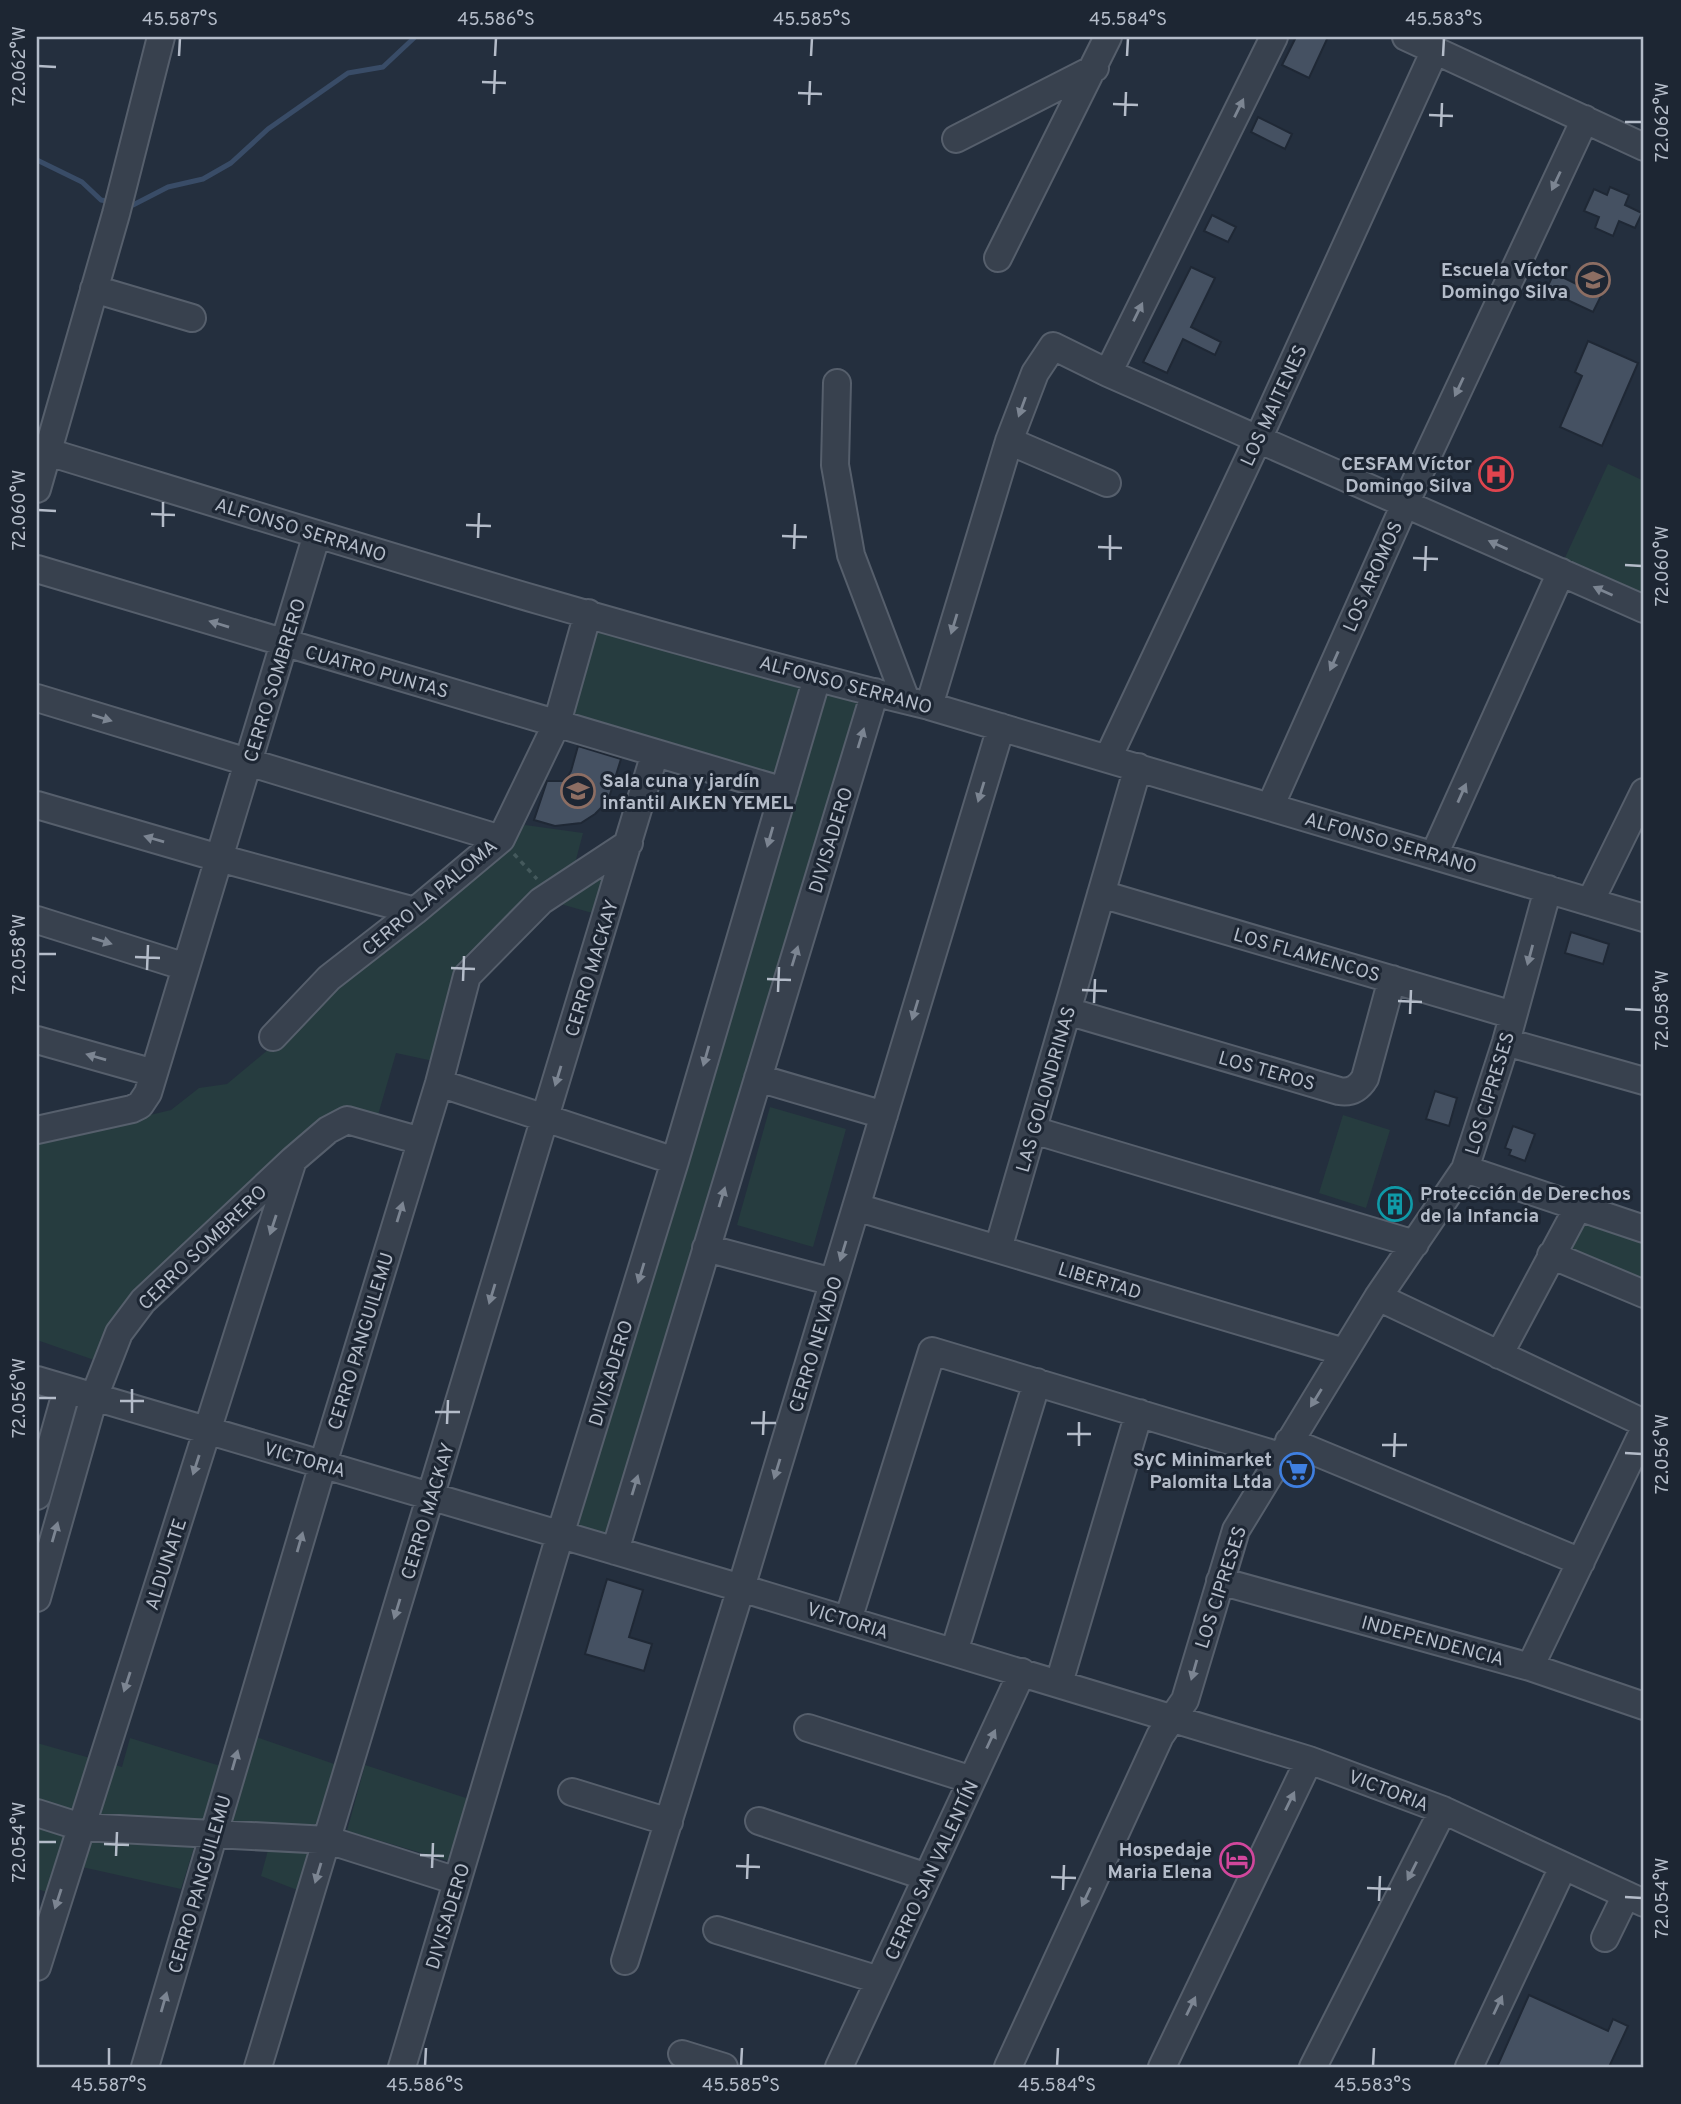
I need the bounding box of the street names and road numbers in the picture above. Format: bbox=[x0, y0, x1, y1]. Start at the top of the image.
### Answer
street label: LOS MAITENES bbox=[1236, 341, 1313, 470]
street label: ALFONSO SERRANO bbox=[212, 493, 389, 568]
street label: LOS AROMOS bbox=[1339, 518, 1409, 636]
street label: CERRO SOMBRERO bbox=[240, 596, 312, 765]
street label: CUATRO PUNTAS bbox=[302, 641, 451, 705]
street label: ALFONSO SERRANO bbox=[756, 651, 935, 721]
street label: DIVISADERO bbox=[804, 785, 859, 897]
street label: ALFONSO SERRANO bbox=[1302, 808, 1479, 880]
street label: CERRO LA PALOMA bbox=[358, 835, 503, 962]
street label: CERRO MACKAY bbox=[561, 897, 625, 1040]
street label: LOS FLAMENCOS bbox=[1230, 923, 1383, 988]
street label: LAS GOLONDRINAS bbox=[1012, 1004, 1082, 1175]
street label: LOS CIPRESES bbox=[1461, 1029, 1521, 1158]
street label: LOS TEROS bbox=[1215, 1047, 1318, 1097]
street label: CERRO SOMBRERO bbox=[134, 1181, 273, 1316]
street label: CERRO PANGUILEMU bbox=[323, 1250, 400, 1433]
street label: LIBERTAD bbox=[1055, 1258, 1144, 1306]
street label: CERRO NEVADO bbox=[785, 1273, 849, 1416]
street label: DIVISADERO bbox=[584, 1318, 639, 1430]
street label: VICTORIA bbox=[261, 1438, 348, 1484]
street label: CERRO MACKAY bbox=[397, 1440, 461, 1583]
street label: ALDUNATE bbox=[141, 1516, 193, 1614]
street label: LOS CIPRESES bbox=[1191, 1523, 1253, 1652]
street label: VICTORIA bbox=[804, 1598, 891, 1646]
street label: INDEPENDENCIA bbox=[1358, 1611, 1507, 1673]
street label: VICTORIA bbox=[1345, 1766, 1432, 1818]
street label: CERRO SAN VALENTÍN bbox=[880, 1777, 985, 1965]
street label: CERRO PANGUILEMU bbox=[164, 1792, 238, 1977]
street label: DIVISADERO bbox=[421, 1861, 476, 1973]

